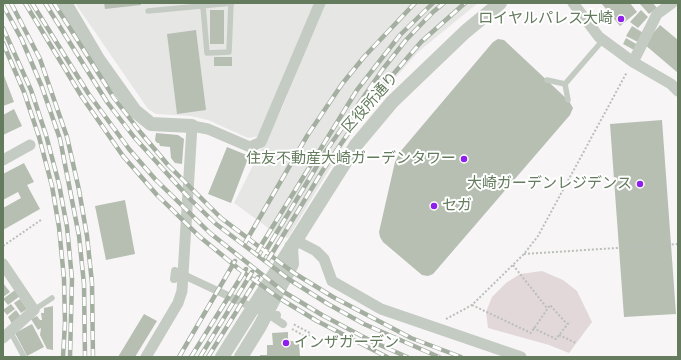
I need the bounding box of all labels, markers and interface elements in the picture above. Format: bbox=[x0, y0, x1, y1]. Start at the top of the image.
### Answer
place label: ロイヤルパレス大崎 bbox=[478, 10, 613, 28]
marker: ロイヤルパレス大崎 bbox=[616, 14, 626, 24]
street label: 区役所通り bbox=[339, 69, 403, 137]
place label: 住友不動産大崎ガーデンタワー bbox=[246, 150, 456, 168]
marker: 住友不動産大崎ガーデンタワー bbox=[459, 154, 469, 164]
place label: 大崎ガーデンレジデンス bbox=[467, 175, 632, 193]
marker: 大崎ガーデンレジデンス bbox=[635, 179, 645, 189]
place label: セガ bbox=[442, 197, 472, 215]
marker: セガ bbox=[429, 201, 439, 211]
place label: インザガーデン bbox=[294, 334, 399, 352]
marker: インザガーデン bbox=[281, 338, 291, 348]

